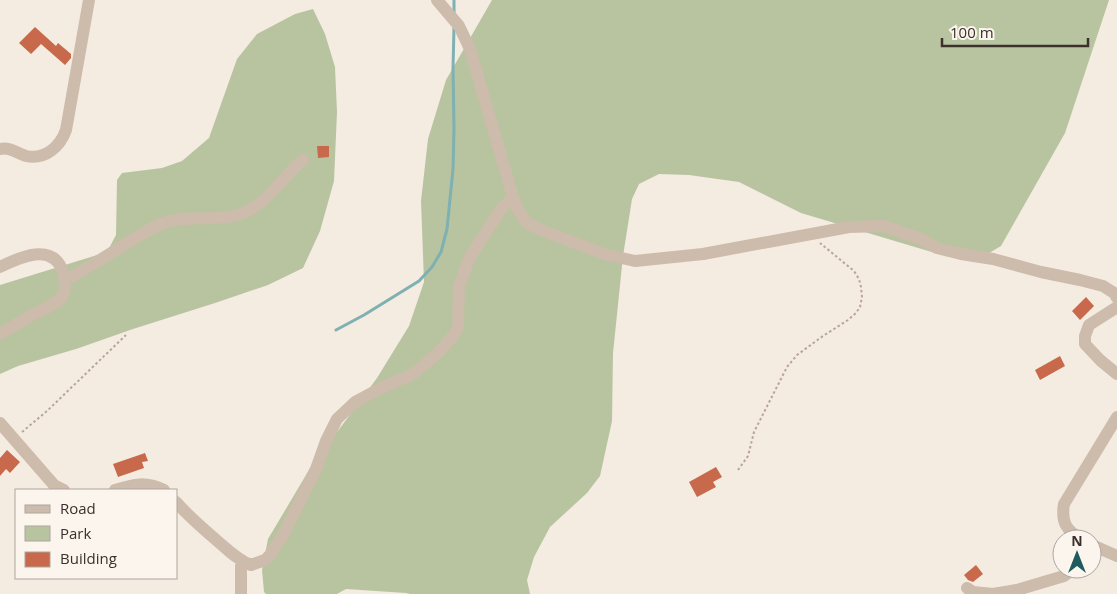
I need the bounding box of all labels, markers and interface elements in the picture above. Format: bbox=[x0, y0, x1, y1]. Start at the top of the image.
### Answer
scale bar bbox=[942, 15, 1088, 47]
text: 100 m bbox=[950, 22, 994, 42]
legend bbox=[15, 489, 178, 579]
text: Road bbox=[60, 498, 96, 518]
text: Park bbox=[60, 523, 91, 543]
north arrow bbox=[1052, 529, 1102, 579]
text: N bbox=[1071, 531, 1083, 550]
text: Building bbox=[60, 548, 117, 568]

